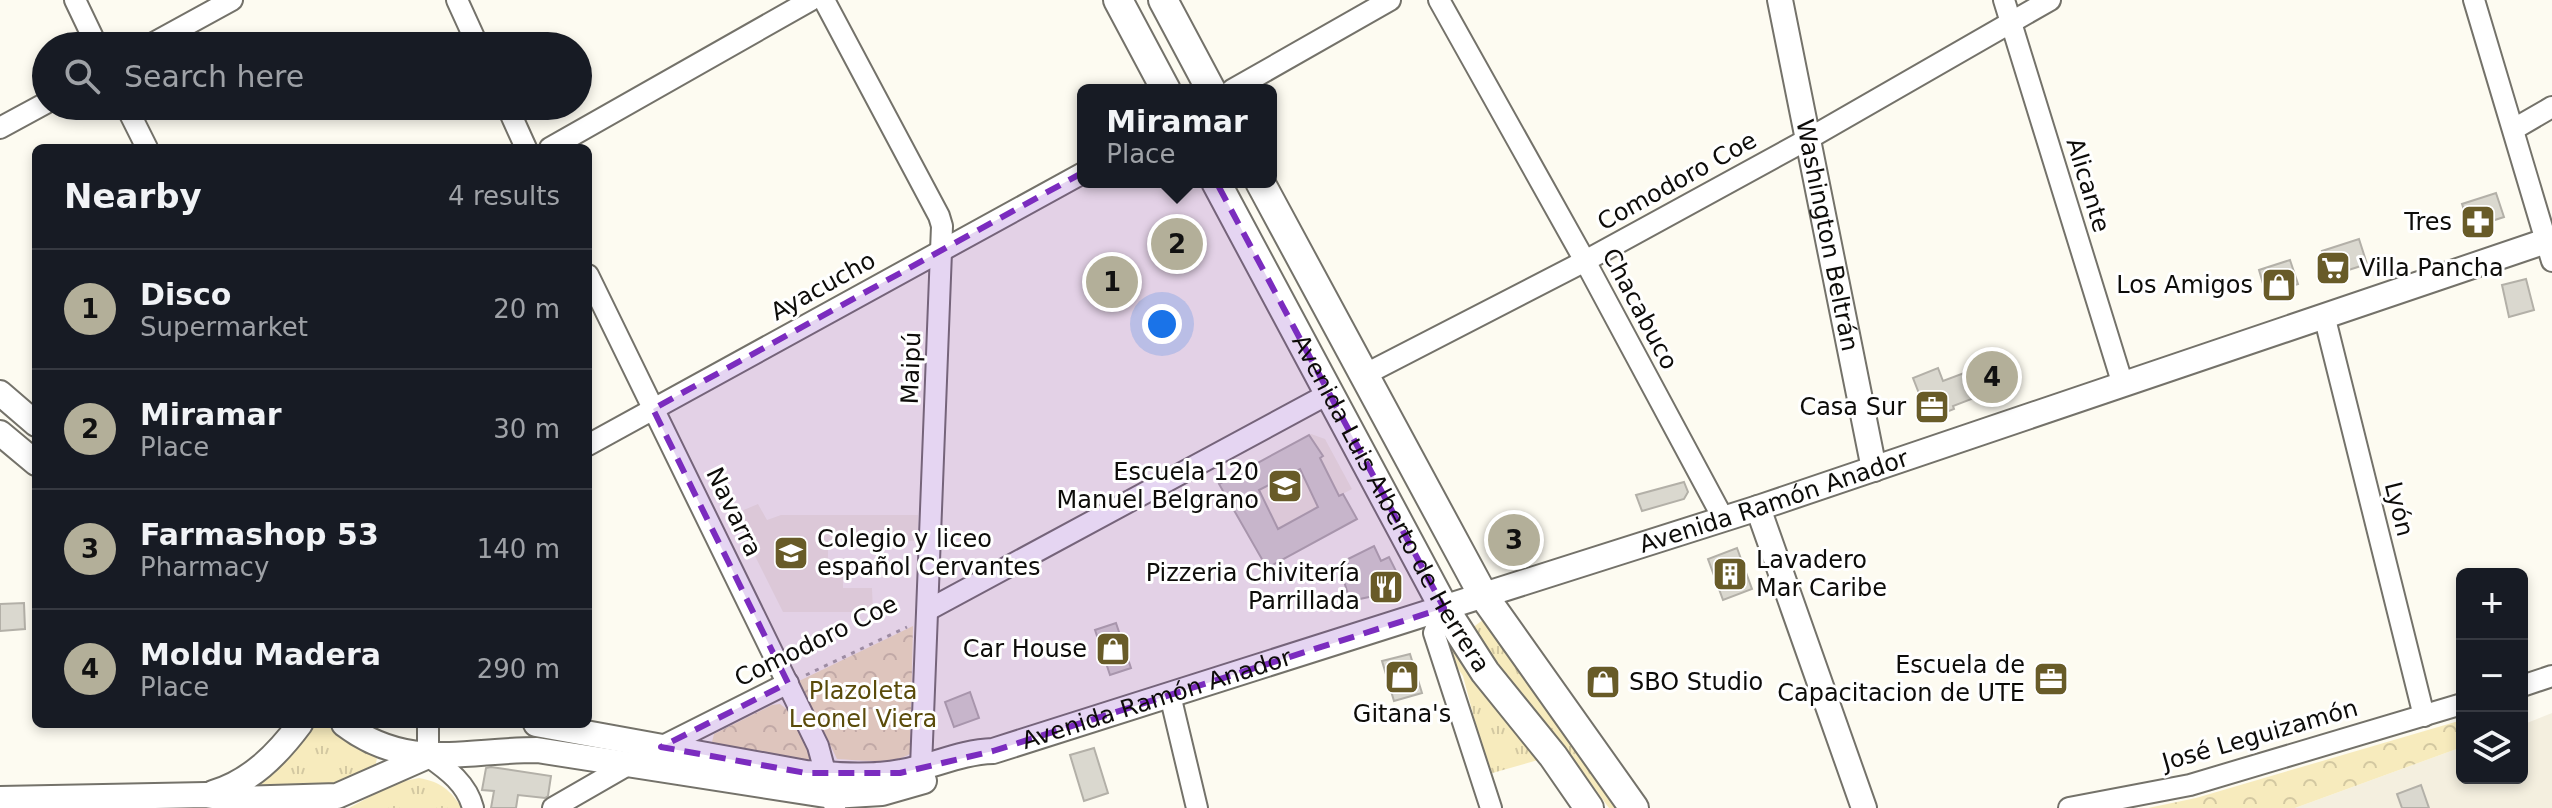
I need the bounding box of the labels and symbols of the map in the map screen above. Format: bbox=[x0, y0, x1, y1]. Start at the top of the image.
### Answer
street label: Washington Beltrán bbox=[1790, 117, 1864, 354]
street label: Comodoro Coe bbox=[1593, 126, 1761, 236]
street label: Alicante bbox=[2060, 135, 2116, 235]
pharmacy icon: Tres bbox=[2459, 203, 2497, 241]
place label: Tres bbox=[2403, 208, 2452, 236]
pin: 2 bbox=[1151, 214, 1203, 274]
street label: Chacabuco bbox=[1596, 244, 1684, 374]
street label: Ayacucho bbox=[766, 246, 880, 326]
supermarket icon: Villa Pancha bbox=[2314, 249, 2352, 287]
pin: 1 bbox=[1086, 252, 1138, 312]
place label: Villa Pancha bbox=[2359, 254, 2504, 282]
shop icon: Los Amigos bbox=[2260, 266, 2298, 304]
place label: Los Amigos bbox=[2116, 271, 2253, 299]
your location bbox=[1142, 304, 1182, 344]
street label: Avenida Luis Alberto de Herrera bbox=[1286, 330, 1496, 678]
street label: Maipú bbox=[896, 331, 926, 405]
pin: 4 bbox=[1966, 347, 2018, 407]
office icon: Casa Sur bbox=[1913, 388, 1951, 426]
place label: Casa Sur bbox=[1799, 393, 1906, 421]
street label: Avenida Ramón Anador bbox=[1636, 444, 1912, 559]
place label: Escuela 120 Manuel Belgrano bbox=[1057, 458, 1259, 514]
street label: Navarra bbox=[700, 463, 768, 561]
school or university icon: Escuela 120 Manuel Belgrano bbox=[1266, 467, 1304, 505]
street label: Lyón bbox=[2379, 479, 2419, 539]
pin: 3 bbox=[1488, 510, 1540, 570]
place label: Colegio y liceo español Cervantes bbox=[817, 525, 1041, 581]
school or university icon: Colegio y liceo español Cervantes bbox=[772, 534, 810, 572]
place label: Lavadero Mar Caribe bbox=[1756, 546, 1887, 602]
building icon: Lavadero Mar Caribe bbox=[1711, 555, 1749, 593]
place label: Pizzeria Chivitería Parrillada bbox=[1146, 559, 1360, 615]
restaurant icon: Pizzeria Chivitería Parrillada bbox=[1367, 568, 1405, 606]
street label: Comodoro Coe bbox=[730, 590, 902, 692]
shop icon: Car House bbox=[1094, 630, 1132, 668]
place label: Car House bbox=[963, 635, 1087, 663]
street label: Avenida Ramón Anador bbox=[1018, 643, 1295, 755]
place label: Escuela de Capacitacion de UTE bbox=[1777, 651, 2025, 707]
shop icon: Gitana's bbox=[1383, 658, 1421, 696]
office icon: Escuela de Capacitacion de UTE bbox=[2032, 660, 2070, 698]
shop icon: SBO Studio bbox=[1584, 663, 1622, 701]
place label: SBO Studio bbox=[1629, 668, 1763, 696]
park label: Plazoleta Leonel Viera bbox=[789, 677, 937, 733]
street label: José Leguizamón bbox=[2157, 694, 2361, 777]
place label: Gitana's bbox=[1353, 700, 1451, 728]

